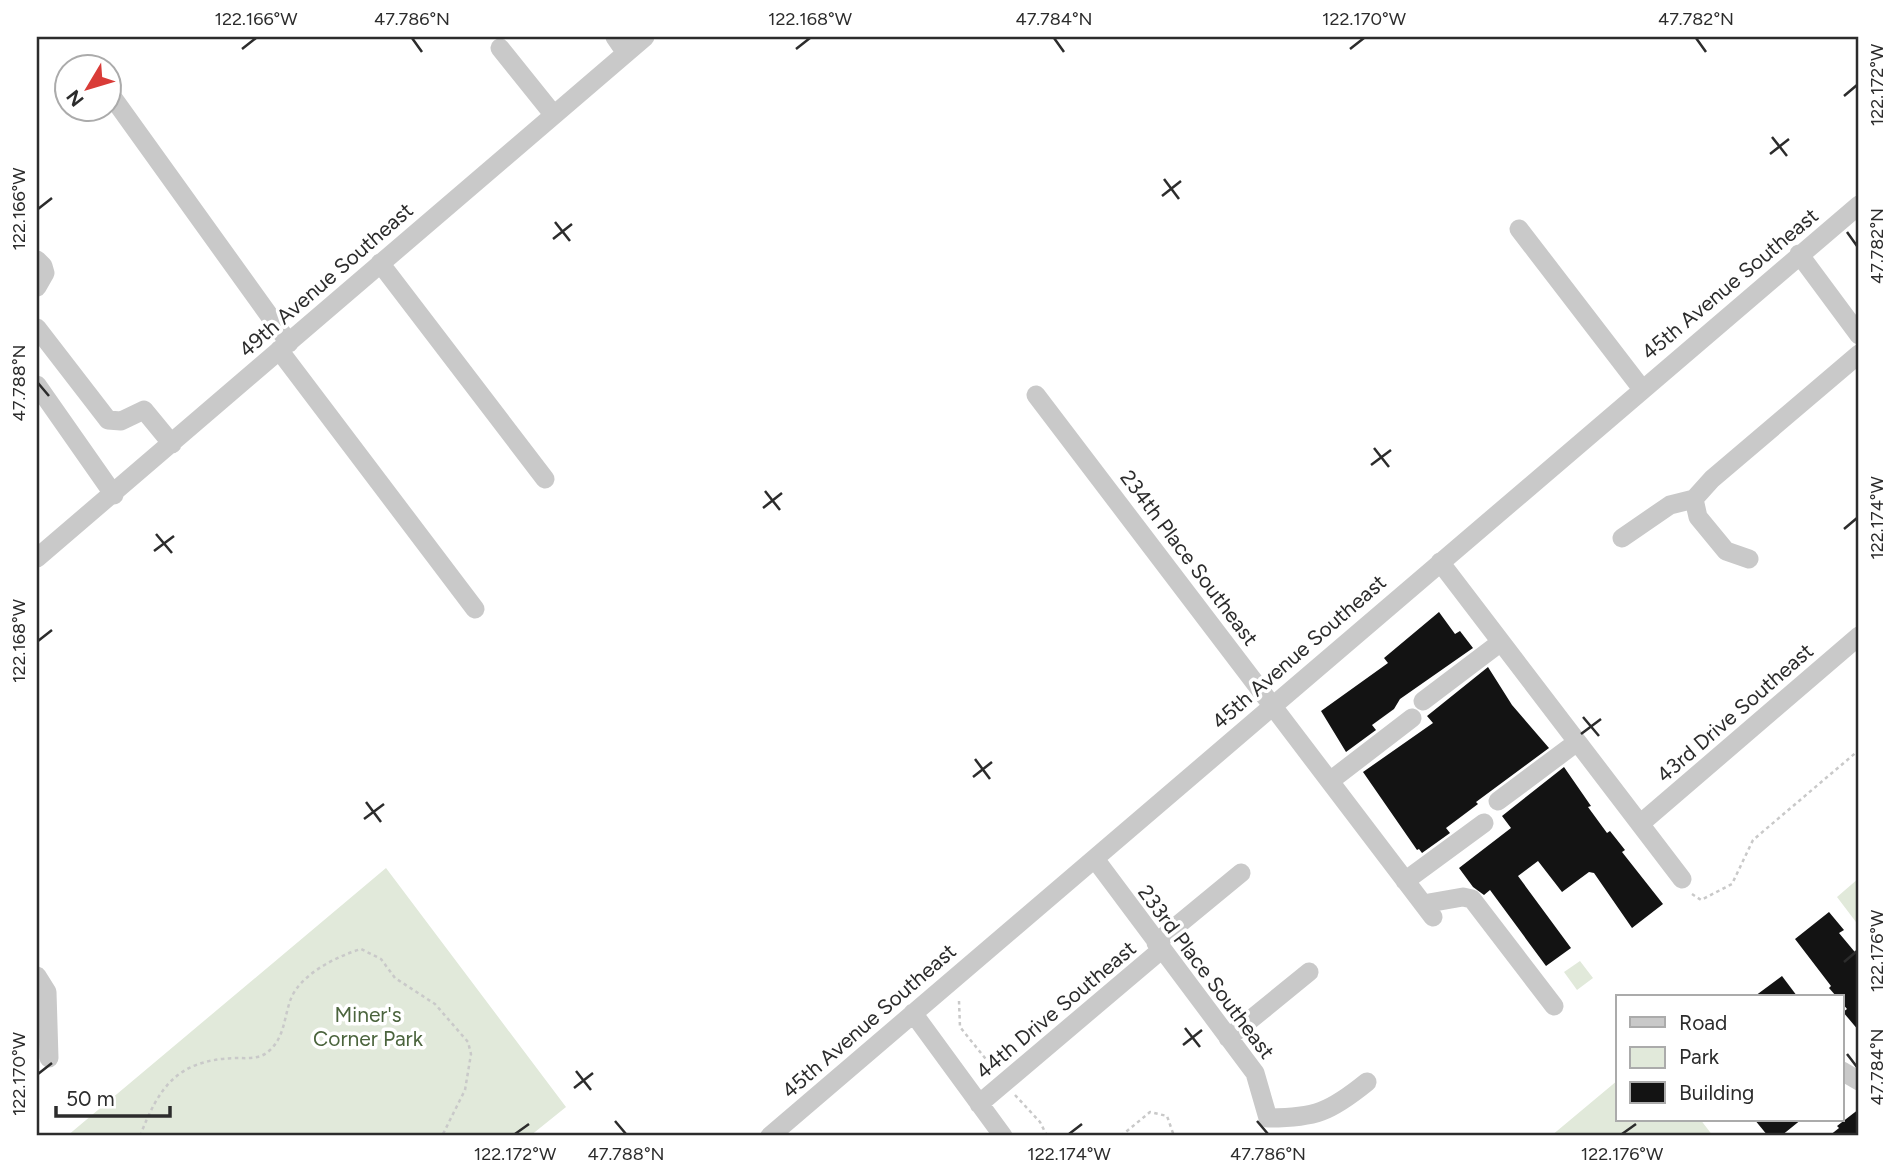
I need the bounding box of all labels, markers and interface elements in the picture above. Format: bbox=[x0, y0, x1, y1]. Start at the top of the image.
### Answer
text: 122.166°W bbox=[214, 8, 298, 30]
text: 47.786°N bbox=[374, 8, 450, 30]
text: 122.168°W bbox=[768, 8, 853, 30]
text: 47.784°N bbox=[1015, 8, 1093, 30]
text: 122.170°W bbox=[1322, 8, 1407, 30]
text: 47.782°N bbox=[1658, 8, 1734, 30]
text: 122.172°W bbox=[1866, 43, 1888, 126]
north arrow bbox=[52, 52, 122, 122]
text: N bbox=[61, 85, 89, 111]
text: 122.166°W bbox=[8, 167, 30, 251]
street label: 49th Avenue Southeast bbox=[234, 197, 418, 362]
street label: 45th Avenue Southeast bbox=[1636, 202, 1823, 365]
text: 47.782°N bbox=[1866, 208, 1888, 284]
text: 47.788°N bbox=[8, 345, 30, 421]
street label: 234th Place Southeast bbox=[1115, 465, 1263, 650]
text: 122.174°W bbox=[1866, 476, 1888, 560]
street label: 45th Avenue Southeast bbox=[1207, 569, 1391, 734]
text: 122.168°W bbox=[8, 598, 30, 683]
street label: 43rd Drive Southeast bbox=[1651, 638, 1818, 787]
street label: 233rd Place Southeast bbox=[1133, 880, 1280, 1064]
text: 122.176°W bbox=[1866, 909, 1888, 992]
street label: 44th Drive Southeast bbox=[971, 935, 1141, 1084]
street label: 45th Avenue Southeast bbox=[777, 938, 961, 1103]
legend bbox=[1616, 995, 1843, 1120]
park label: Miner's Corner Park bbox=[313, 1002, 424, 1051]
text: Road bbox=[1679, 1010, 1727, 1035]
text: 47.784°N bbox=[1866, 1028, 1888, 1106]
text: 122.170°W bbox=[8, 1031, 30, 1116]
text: Park bbox=[1679, 1044, 1720, 1069]
scale bar bbox=[56, 1075, 170, 1119]
text: Building bbox=[1679, 1080, 1754, 1105]
text: 50 m bbox=[66, 1086, 115, 1111]
text: 122.172°W bbox=[474, 1143, 557, 1165]
text: 47.788°N bbox=[588, 1143, 664, 1165]
text: 122.174°W bbox=[1027, 1143, 1111, 1165]
text: 47.786°N bbox=[1230, 1143, 1306, 1165]
text: 122.176°W bbox=[1581, 1143, 1664, 1165]

